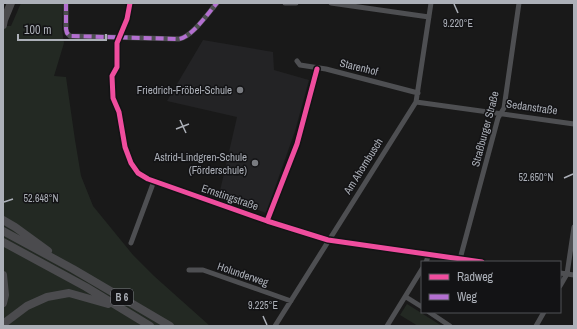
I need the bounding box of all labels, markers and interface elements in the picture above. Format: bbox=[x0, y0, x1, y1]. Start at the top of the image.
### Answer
scale bar bbox=[18, 16, 106, 42]
text: 9.220°E bbox=[443, 17, 473, 30]
text: 100 m bbox=[24, 22, 51, 38]
street label: Starenhof bbox=[338, 55, 380, 79]
place label: Friedrich-Fröbel-Schule bbox=[137, 83, 232, 97]
marker: Friedrich-Fröbel-Schule bbox=[235, 85, 245, 95]
street label: Straßburger Straße bbox=[468, 90, 502, 168]
street label: Sedanstraße bbox=[505, 96, 559, 118]
street label: Am Ahornbusch bbox=[340, 135, 386, 198]
place label: Astrid-Lindgren-Schule (Förderschule) bbox=[153, 150, 247, 177]
marker: Astrid-Lindgren-Schule (Förderschule) bbox=[250, 158, 260, 168]
text: 52.650°N bbox=[519, 171, 554, 184]
street label: Ernstingstraße bbox=[200, 181, 260, 213]
text: 52.648°N bbox=[24, 192, 59, 205]
street label: Holunderweg bbox=[216, 259, 270, 289]
legend bbox=[421, 261, 561, 313]
text: Radweg bbox=[457, 269, 494, 285]
road number: B 6 bbox=[111, 289, 133, 305]
text: Weg bbox=[457, 289, 478, 305]
text: 9.225°E bbox=[248, 299, 278, 312]

